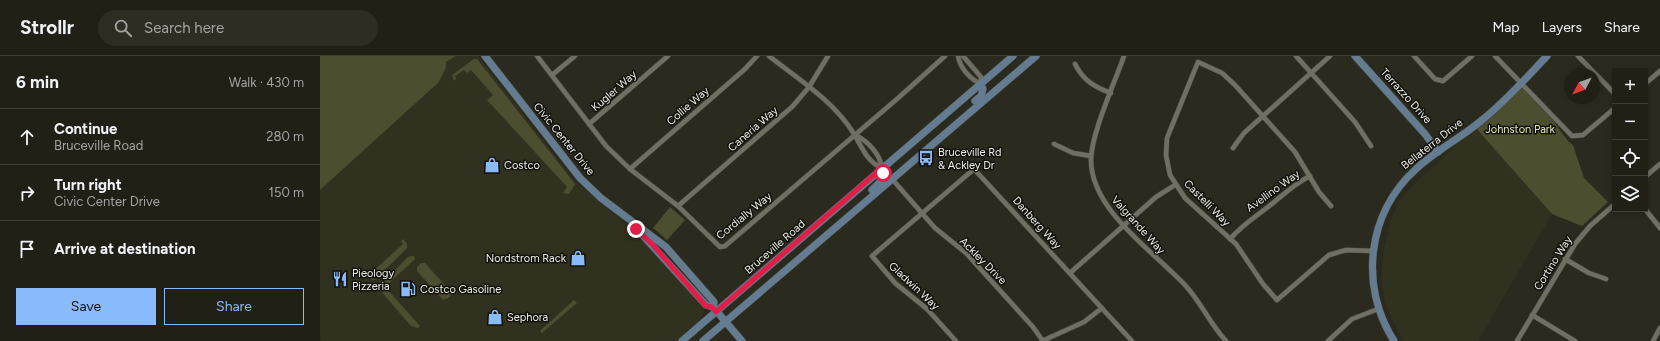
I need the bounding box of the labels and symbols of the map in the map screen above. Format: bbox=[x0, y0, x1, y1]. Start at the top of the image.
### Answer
street label: Terrazzo Drive bbox=[1378, 66, 1434, 126]
street label: Kugler Way bbox=[589, 68, 639, 114]
north arrow bbox=[1564, 68, 1600, 104]
street label: Collie Way bbox=[664, 84, 712, 128]
street label: Civic Center Drive bbox=[531, 100, 597, 178]
street label: Caneria Way bbox=[725, 104, 781, 154]
street label: Bellaterra Drive bbox=[1399, 116, 1465, 172]
park label: Johnston Park bbox=[1485, 123, 1556, 136]
place label: Bruceville Rd & Ackley Dr bbox=[938, 146, 1002, 172]
bus stop icon: Bruceville Rd & Ackley Dr bbox=[917, 149, 935, 167]
shop icon: Costco bbox=[483, 156, 501, 174]
place label: Costco bbox=[504, 159, 540, 172]
route start bbox=[874, 164, 892, 182]
street label: Avellino Way bbox=[1244, 167, 1302, 215]
street label: Castelli Way bbox=[1181, 177, 1233, 229]
street label: Cordially Way bbox=[714, 190, 774, 242]
street label: Valgrande Way bbox=[1109, 193, 1168, 257]
street label: Danberg Way bbox=[1010, 194, 1064, 252]
street label: Bruceville Road bbox=[742, 217, 808, 277]
route end bbox=[627, 220, 645, 238]
street label: Cortino Way bbox=[1531, 233, 1575, 292]
street label: Ackley Drive bbox=[957, 235, 1009, 287]
shop icon: Nordstrom Rack bbox=[569, 249, 587, 267]
place label: Nordstrom Rack bbox=[486, 252, 567, 265]
street label: Gladwin Way bbox=[886, 259, 942, 313]
place label: Pieology Pizzeria bbox=[352, 267, 395, 293]
restaurant icon: Pieology Pizzeria bbox=[331, 270, 349, 288]
fuel station icon: Costco Gasoline bbox=[399, 280, 417, 298]
place label: Costco Gasoline bbox=[420, 283, 501, 296]
shop icon: Sephora bbox=[486, 308, 504, 326]
place label: Sephora bbox=[507, 311, 548, 324]

